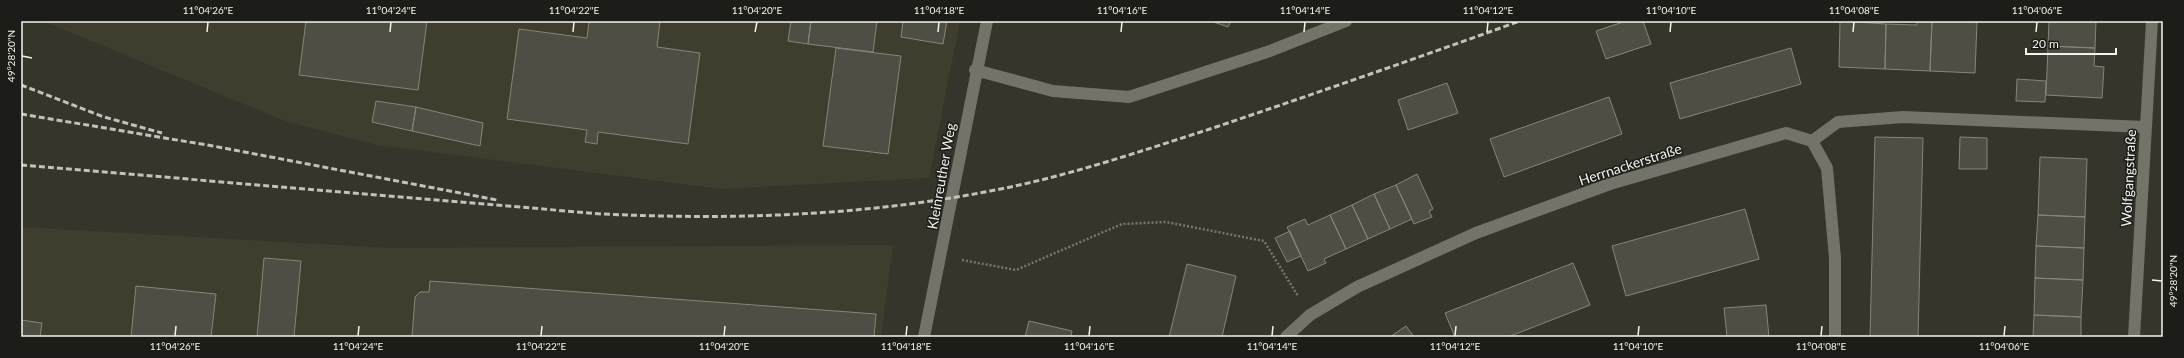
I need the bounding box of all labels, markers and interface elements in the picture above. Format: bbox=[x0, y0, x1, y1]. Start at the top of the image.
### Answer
text: 11°04'26"E bbox=[183, 4, 233, 16]
text: 11°04'24"E bbox=[366, 4, 416, 16]
text: 11°04'22"E bbox=[549, 4, 599, 16]
text: 11°04'20"E bbox=[732, 4, 782, 16]
text: 11°04'18"E bbox=[914, 4, 964, 16]
text: 11°04'16"E bbox=[1097, 4, 1147, 16]
text: 11°04'14"E bbox=[1280, 4, 1330, 16]
text: 11°04'12"E bbox=[1463, 4, 1513, 16]
text: 11°04'10"E bbox=[1646, 4, 1696, 16]
text: 11°04'08"E bbox=[1829, 4, 1879, 16]
text: 11°04'06"E bbox=[2012, 4, 2062, 16]
text: 49°28'20"N bbox=[5, 30, 17, 82]
scale bar bbox=[2026, 30, 2116, 56]
text: 20 m bbox=[2032, 36, 2059, 51]
street label: Kleinreuther Weg bbox=[923, 121, 959, 231]
street label: Wolfgangstraße bbox=[2117, 129, 2139, 227]
street label: Herrnackerstraße bbox=[1576, 139, 1684, 189]
text: 49°28'20"N bbox=[2167, 255, 2179, 307]
text: 11°04'26"E bbox=[150, 340, 200, 352]
text: 11°04'24"E bbox=[333, 340, 383, 352]
text: 11°04'22"E bbox=[516, 340, 566, 352]
text: 11°04'20"E bbox=[699, 340, 749, 352]
text: 11°04'18"E bbox=[881, 340, 931, 352]
text: 11°04'16"E bbox=[1064, 340, 1114, 352]
text: 11°04'14"E bbox=[1247, 340, 1297, 352]
text: 11°04'12"E bbox=[1430, 340, 1480, 352]
text: 11°04'10"E bbox=[1613, 340, 1663, 352]
text: 11°04'08"E bbox=[1796, 340, 1846, 352]
text: 11°04'06"E bbox=[1979, 340, 2029, 352]

